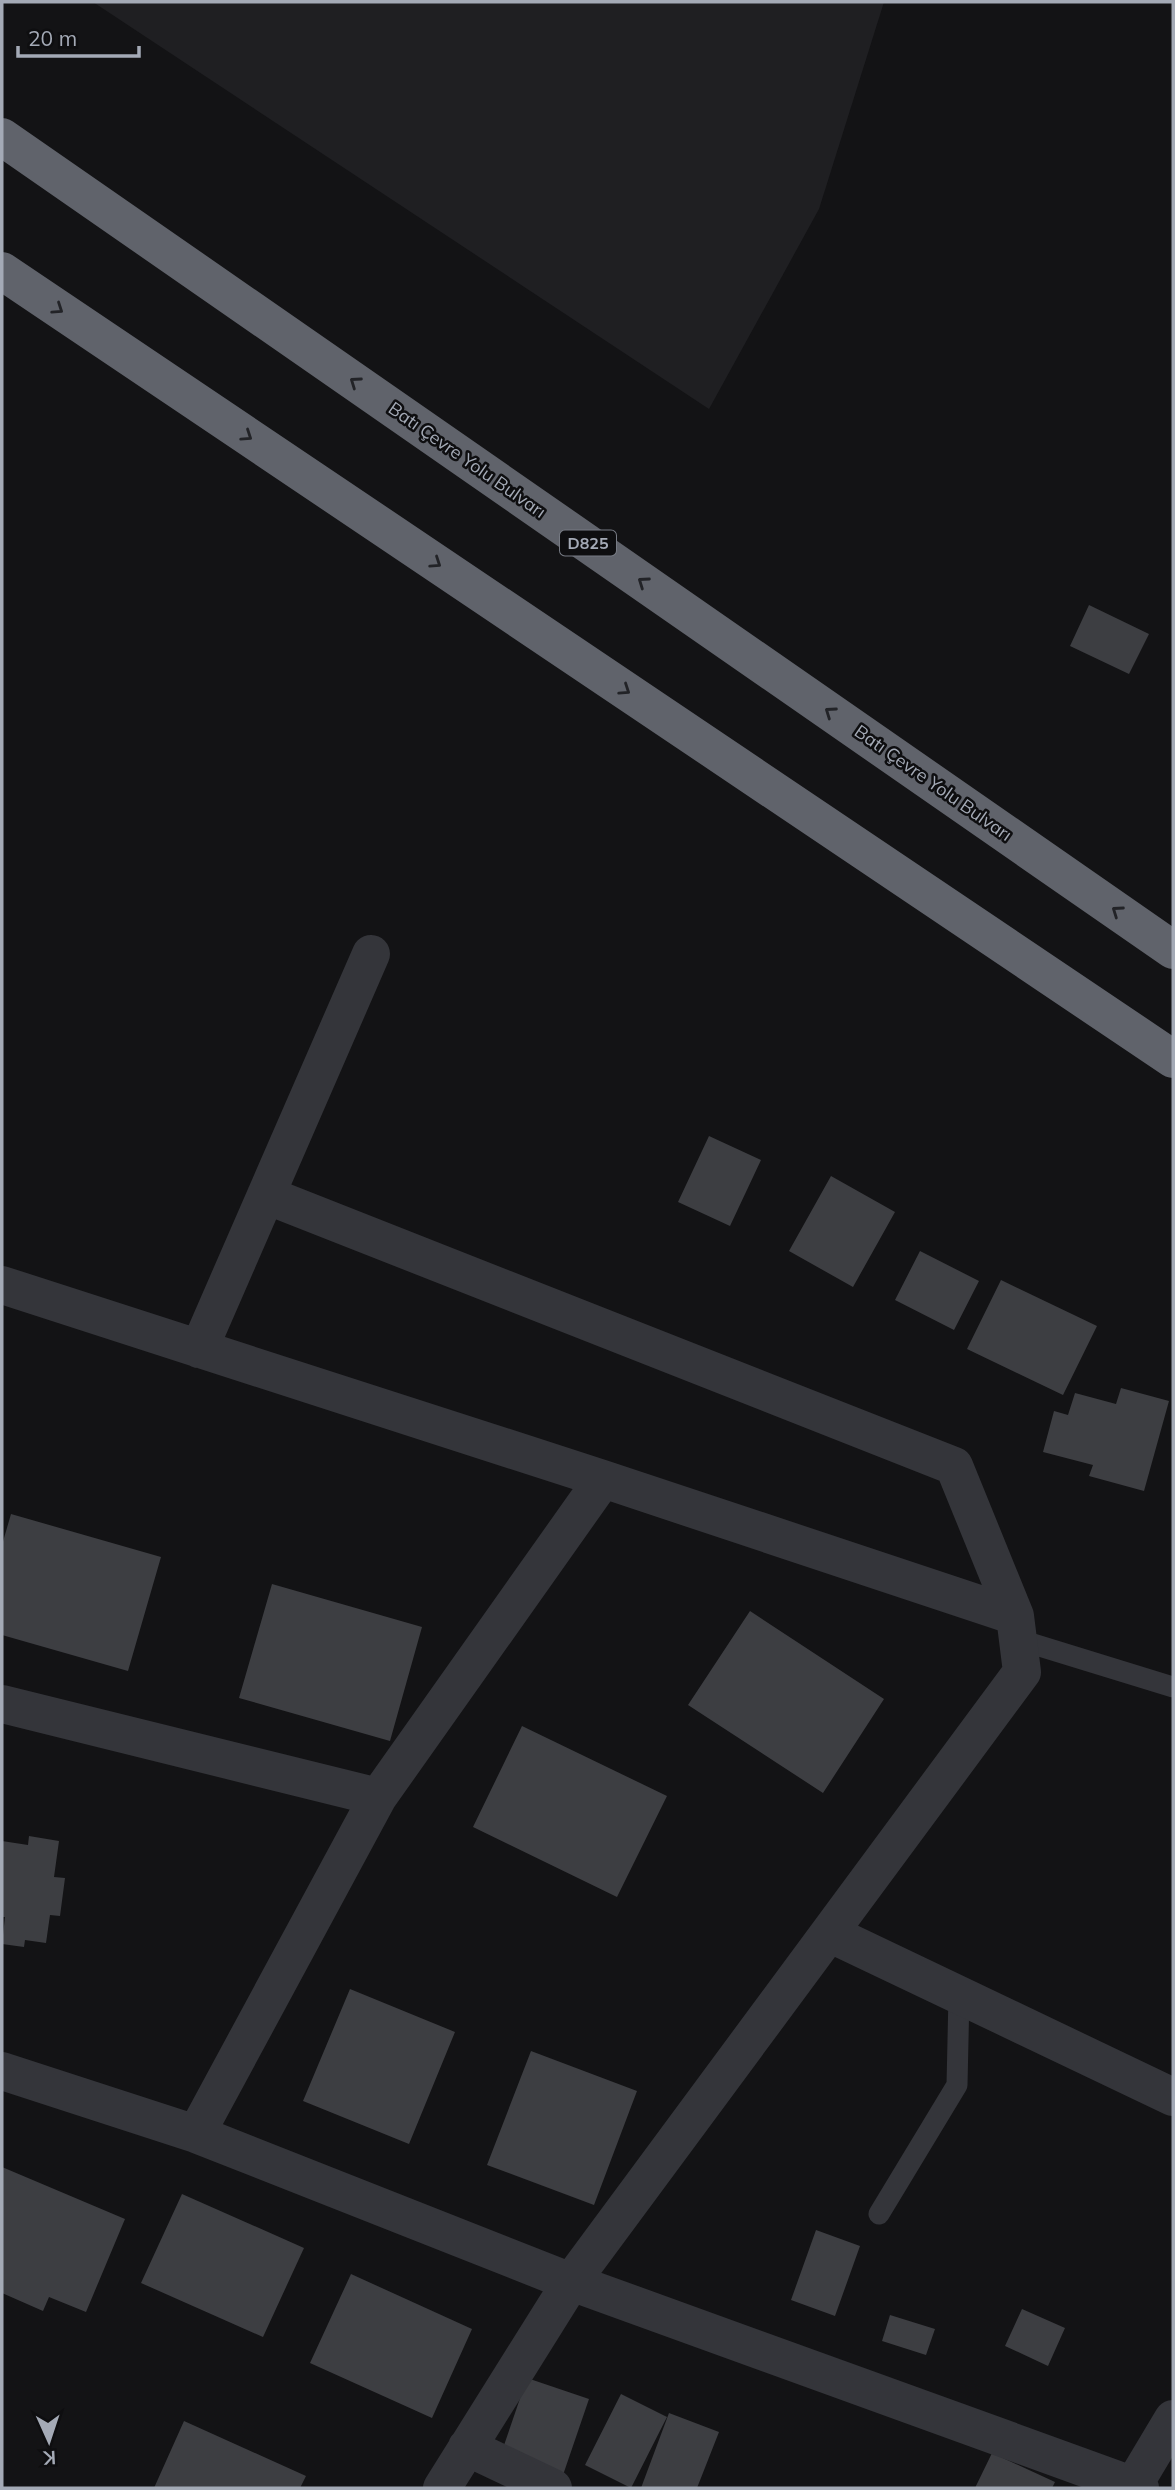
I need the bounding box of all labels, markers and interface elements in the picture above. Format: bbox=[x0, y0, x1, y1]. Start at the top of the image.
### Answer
scale bar bbox=[18, 14, 138, 58]
text: 20 m bbox=[28, 25, 77, 51]
one-way arrow bbox=[51, 301, 64, 314]
one-way arrow bbox=[350, 378, 363, 390]
street label: Batı Çevre Yolu Bulvarı bbox=[384, 396, 551, 523]
one-way arrow bbox=[239, 428, 252, 440]
road number: D825 bbox=[560, 530, 616, 556]
one-way arrow bbox=[428, 555, 441, 567]
one-way arrow bbox=[638, 578, 651, 590]
one-way arrow bbox=[617, 682, 630, 695]
one-way arrow bbox=[825, 708, 838, 720]
street label: Batı Çevre Yolu Bulvarı bbox=[850, 719, 1017, 846]
one-way arrow bbox=[1112, 907, 1125, 919]
north arrow bbox=[14, 2406, 84, 2476]
text: K bbox=[42, 2446, 57, 2470]

